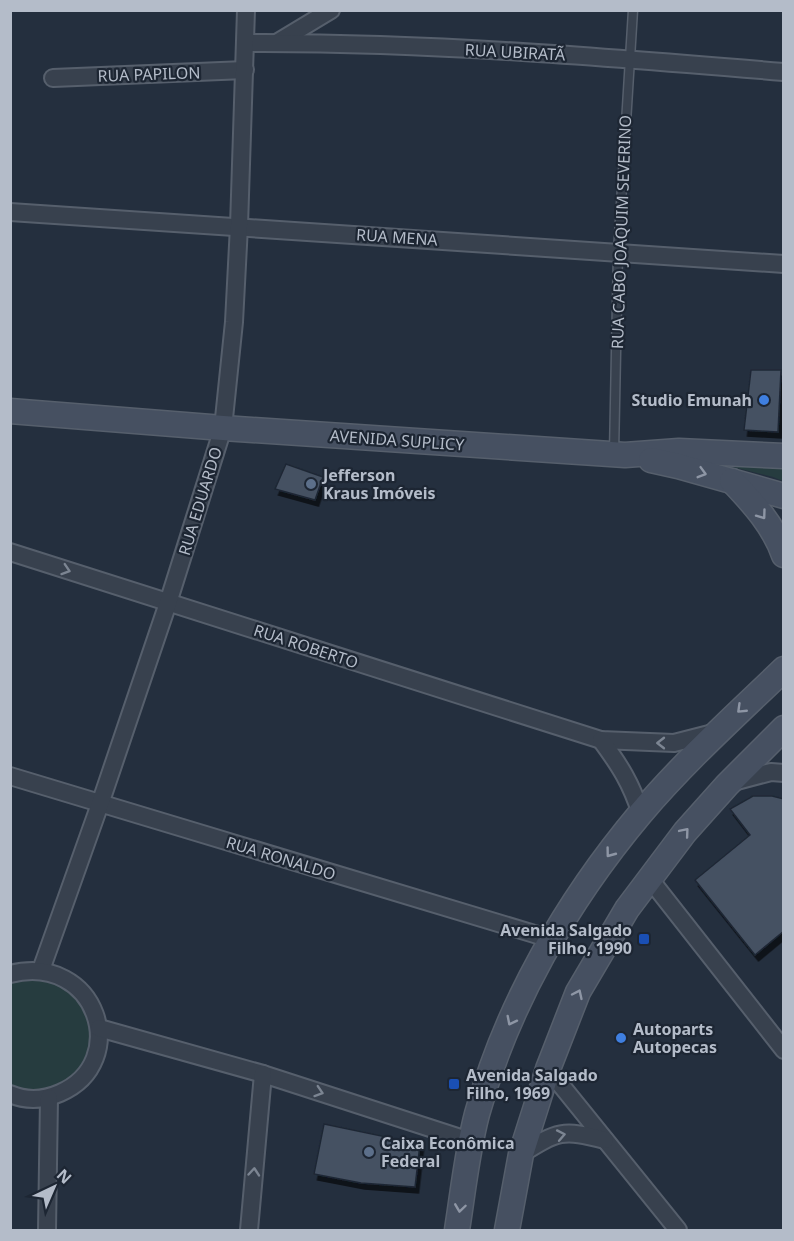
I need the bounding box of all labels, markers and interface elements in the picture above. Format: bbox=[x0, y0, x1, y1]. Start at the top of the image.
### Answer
street label: RUA UBIRATÃ bbox=[464, 38, 567, 66]
street label: RUA PAPILON bbox=[97, 61, 201, 87]
street label: RUA CABO JOAQUIM SEVERINO bbox=[606, 115, 636, 349]
street label: RUA MENA bbox=[355, 223, 439, 251]
place label: Studio Emunah bbox=[631, 389, 752, 411]
marker: Studio Emunah bbox=[757, 393, 771, 407]
street label: AVENIDA SUPLICY bbox=[329, 424, 466, 456]
street label: RUA EDUARDO bbox=[173, 444, 227, 558]
place label: Jefferson Kraus Imóveis bbox=[321, 464, 436, 504]
one-way arrow bbox=[697, 466, 707, 478]
marker: Jefferson Kraus Imóveis bbox=[304, 477, 318, 491]
one-way arrow bbox=[755, 509, 766, 520]
one-way arrow bbox=[60, 563, 71, 575]
street label: RUA ROBERTO bbox=[251, 619, 361, 673]
one-way arrow bbox=[738, 702, 749, 713]
one-way arrow bbox=[657, 737, 666, 749]
one-way arrow bbox=[678, 828, 689, 839]
street label: RUA RONALDO bbox=[224, 831, 338, 885]
one-way arrow bbox=[606, 847, 617, 858]
place label: Avenida Salgado Filho, 1990 bbox=[500, 919, 632, 959]
marker: Avenida Salgado Filho, 1990 bbox=[637, 932, 651, 946]
one-way arrow bbox=[571, 990, 583, 1001]
one-way arrow bbox=[506, 1014, 518, 1025]
place label: Autoparts Autopecas bbox=[633, 1018, 717, 1058]
marker: Autoparts Autopecas bbox=[614, 1031, 628, 1045]
place label: Avenida Salgado Filho, 1969 bbox=[466, 1064, 598, 1104]
marker: Avenida Salgado Filho, 1969 bbox=[447, 1077, 461, 1091]
one-way arrow bbox=[313, 1085, 324, 1097]
one-way arrow bbox=[556, 1129, 566, 1142]
place label: Caixa Econômica Federal bbox=[381, 1132, 514, 1172]
marker: Caixa Econômica Federal bbox=[362, 1145, 376, 1159]
north arrow bbox=[24, 1157, 84, 1217]
text: N bbox=[52, 1164, 77, 1189]
one-way arrow bbox=[247, 1168, 260, 1177]
one-way arrow bbox=[455, 1203, 467, 1213]

